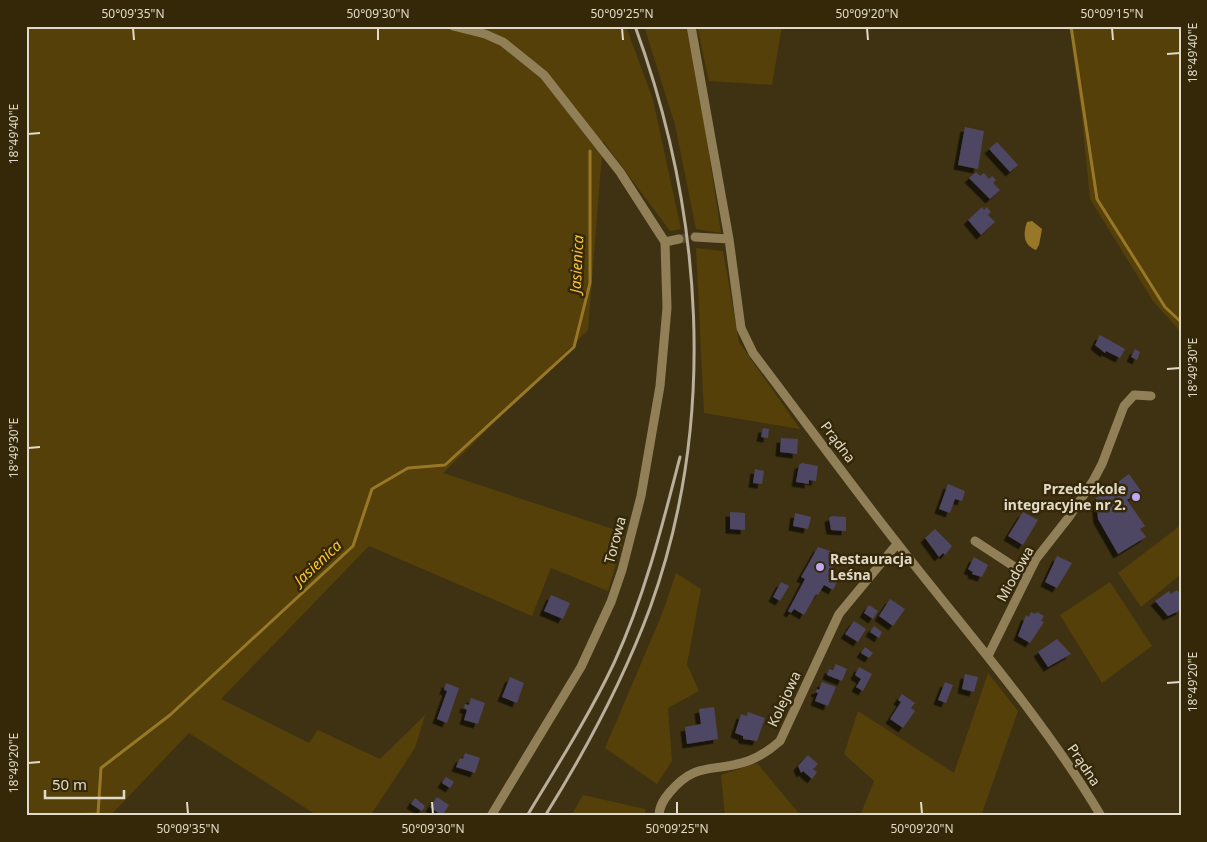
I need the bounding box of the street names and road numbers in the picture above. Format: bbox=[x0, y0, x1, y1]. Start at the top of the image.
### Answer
street label: Prądna bbox=[817, 417, 860, 466]
street label: Torowa bbox=[599, 514, 630, 565]
street label: Miodowa bbox=[992, 543, 1038, 605]
street label: Kolejowa bbox=[762, 668, 805, 730]
street label: Prądna bbox=[1063, 740, 1105, 789]

